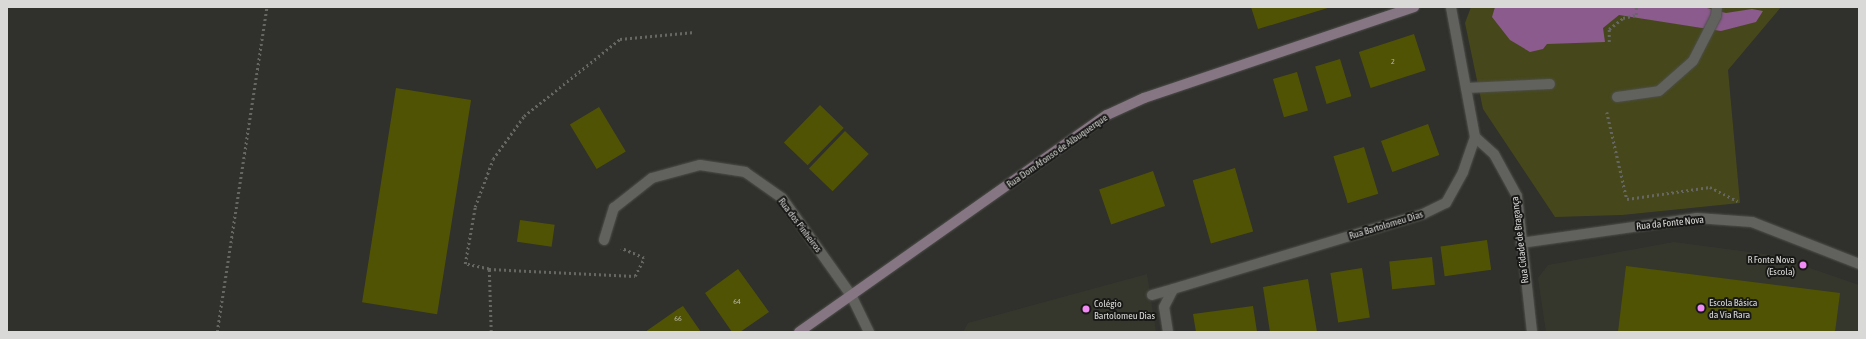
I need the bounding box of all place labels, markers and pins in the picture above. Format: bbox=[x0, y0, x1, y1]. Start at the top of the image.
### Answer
place label: R Fonte Nova (Escola) bbox=[1747, 253, 1795, 276]
marker: R Fonte Nova (Escola) bbox=[1798, 260, 1808, 270]
place label: Escola Básica da Via Rara bbox=[1709, 296, 1757, 320]
place label: Colégio Bartolomeu Dias bbox=[1094, 297, 1155, 320]
marker: Escola Básica da Via Rara bbox=[1696, 303, 1706, 313]
marker: Colégio Bartolomeu Dias bbox=[1081, 304, 1091, 314]

